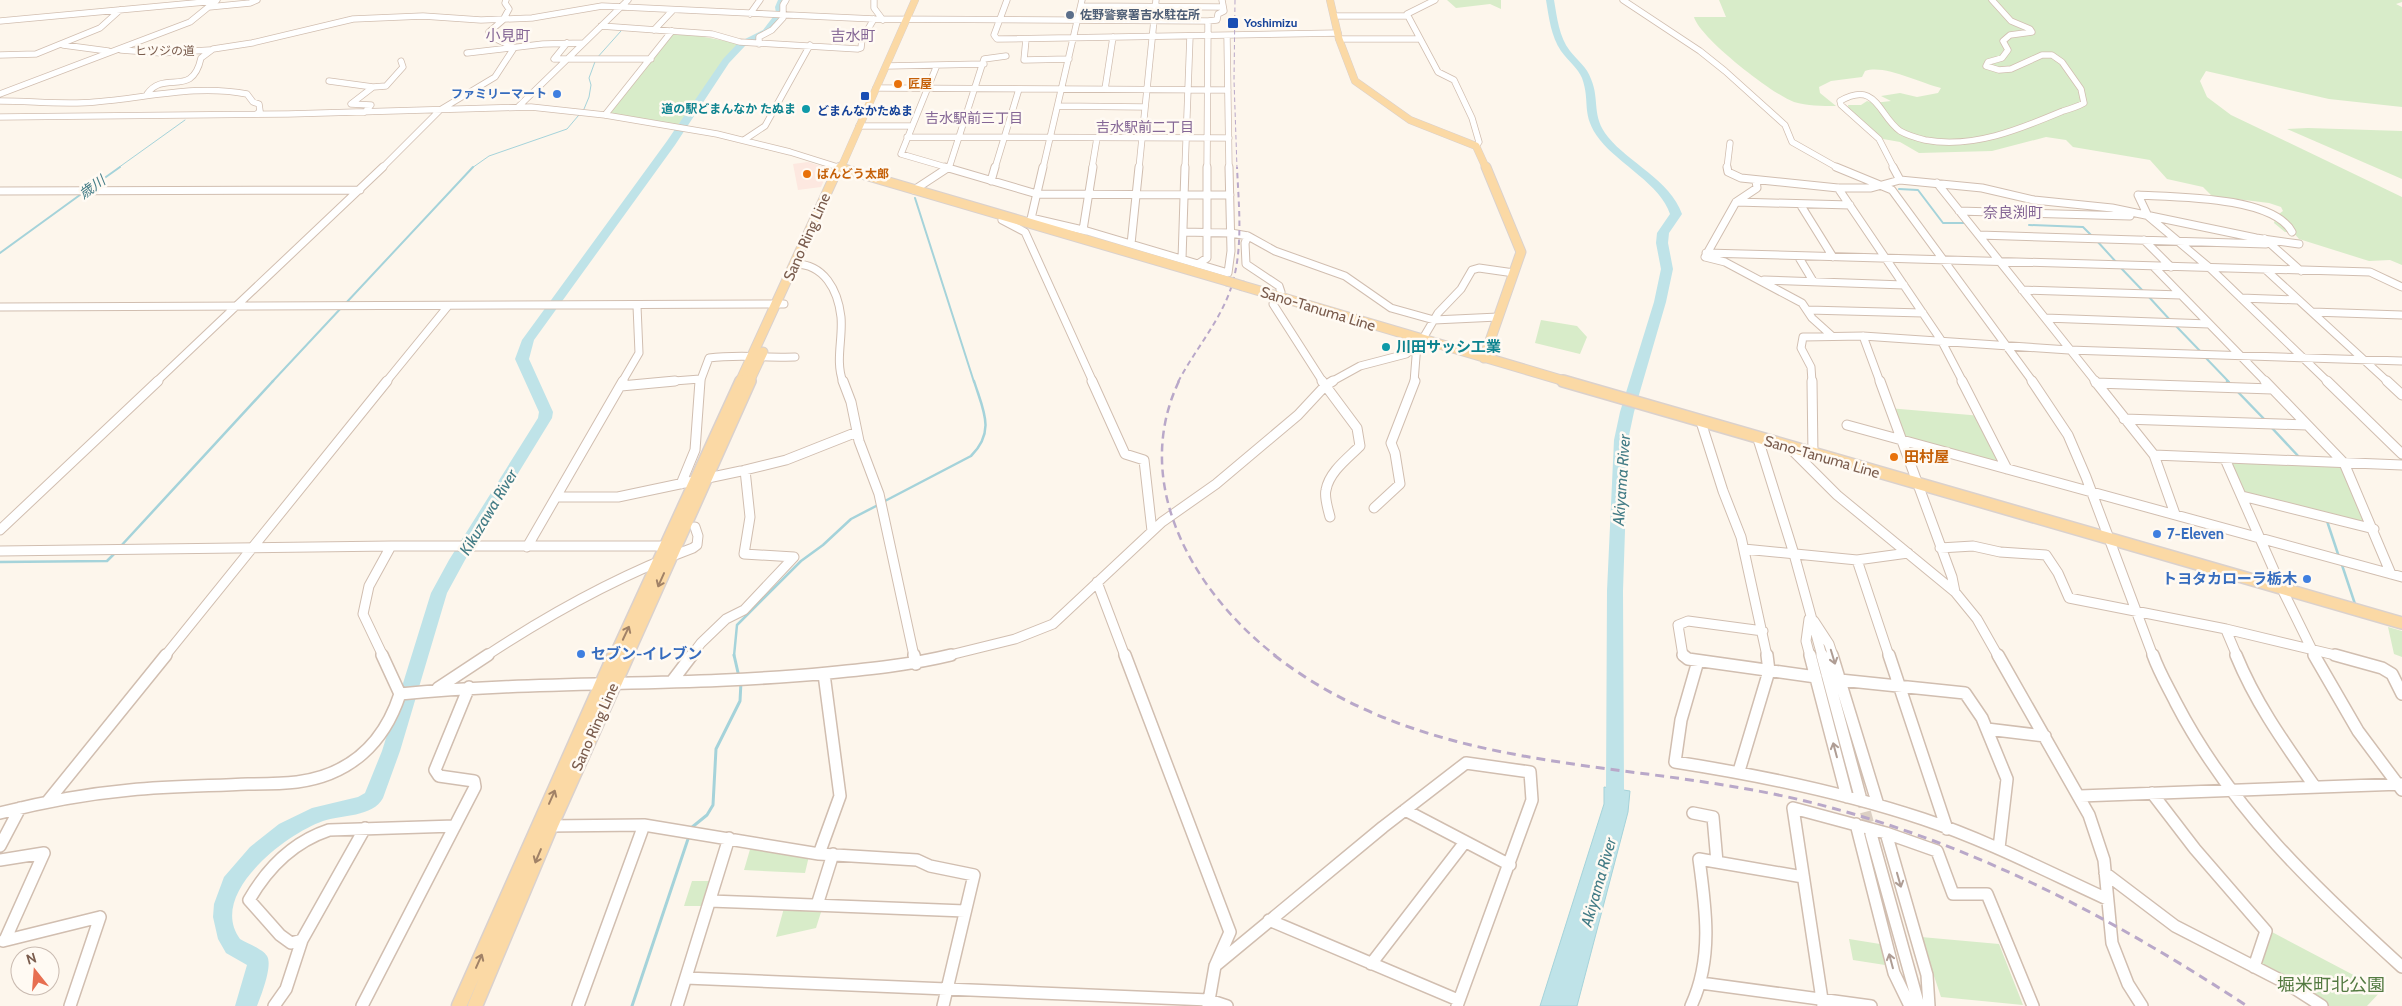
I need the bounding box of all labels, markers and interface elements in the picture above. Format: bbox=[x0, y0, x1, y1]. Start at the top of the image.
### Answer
place label: 佐野警察署吉水駐在所 bbox=[1080, 7, 1200, 22]
marker: 佐野警察署吉水駐在所 bbox=[1064, 9, 1076, 21]
place label: Yoshimizu bbox=[1243, 15, 1297, 30]
marker: Yoshimizu bbox=[1226, 16, 1240, 30]
district label: 小見町 bbox=[485, 27, 531, 45]
district label: 吉水町 bbox=[830, 27, 876, 45]
street label: ヒツジの道 bbox=[135, 43, 195, 58]
place label: 匠屋 bbox=[908, 76, 932, 91]
marker: 匠屋 bbox=[892, 78, 904, 90]
place label: ファミリーマート bbox=[451, 86, 547, 101]
marker: ファミリーマート bbox=[551, 88, 563, 100]
marker: どまんなかたぬま bbox=[859, 90, 871, 102]
place label: 道の駅どまんなか たぬま bbox=[661, 101, 796, 116]
marker: 道の駅どまんなか たぬま bbox=[800, 103, 812, 115]
place label: どまんなかたぬま bbox=[817, 103, 913, 118]
district label: 吉水駅前三丁目 bbox=[925, 109, 1023, 127]
district label: 吉水駅前二丁目 bbox=[1096, 118, 1194, 136]
place label: ばんどう太郎 bbox=[817, 166, 889, 181]
marker: ばんどう太郎 bbox=[801, 168, 813, 180]
water label: 歳川 bbox=[75, 170, 110, 203]
street label: Sano Ring Line bbox=[780, 190, 834, 284]
district label: 奈良渕町 bbox=[1983, 204, 2043, 222]
street label: Sano-Tanuma Line bbox=[1258, 283, 1378, 335]
place label: 川田サッシ工業 bbox=[1396, 338, 1501, 356]
marker: 川田サッシ工業 bbox=[1380, 341, 1392, 353]
street label: Sano-Tanuma Line bbox=[1762, 432, 1882, 482]
water label: Akiyama River bbox=[1609, 433, 1634, 527]
place label: 田村屋 bbox=[1904, 448, 1949, 466]
marker: 田村屋 bbox=[1888, 451, 1900, 463]
water label: Kikuzawa River bbox=[455, 465, 522, 558]
place label: 7-Eleven bbox=[2167, 525, 2224, 543]
marker: 7-Eleven bbox=[2151, 528, 2163, 540]
place label: トヨタカローラ栃木 bbox=[2162, 570, 2297, 588]
one-way arrow bbox=[656, 572, 666, 587]
marker: トヨタカローラ栃木 bbox=[2301, 573, 2313, 585]
one-way arrow bbox=[622, 626, 631, 641]
place label: セブン-イレブン bbox=[591, 645, 702, 663]
marker: セブン-イレブン bbox=[575, 648, 587, 660]
one-way arrow bbox=[1828, 648, 1838, 664]
street label: Sano Ring Line bbox=[568, 680, 622, 774]
one-way arrow bbox=[1830, 742, 1839, 758]
one-way arrow bbox=[547, 790, 557, 805]
water label: Akiyama River bbox=[1576, 834, 1621, 930]
one-way arrow bbox=[532, 848, 542, 863]
one-way arrow bbox=[1895, 872, 1905, 888]
north arrow bbox=[10, 946, 60, 996]
text: N bbox=[24, 949, 39, 969]
one-way arrow bbox=[474, 954, 484, 969]
one-way arrow bbox=[1886, 954, 1896, 970]
park label: 堀米町北公園 bbox=[2277, 974, 2385, 996]

